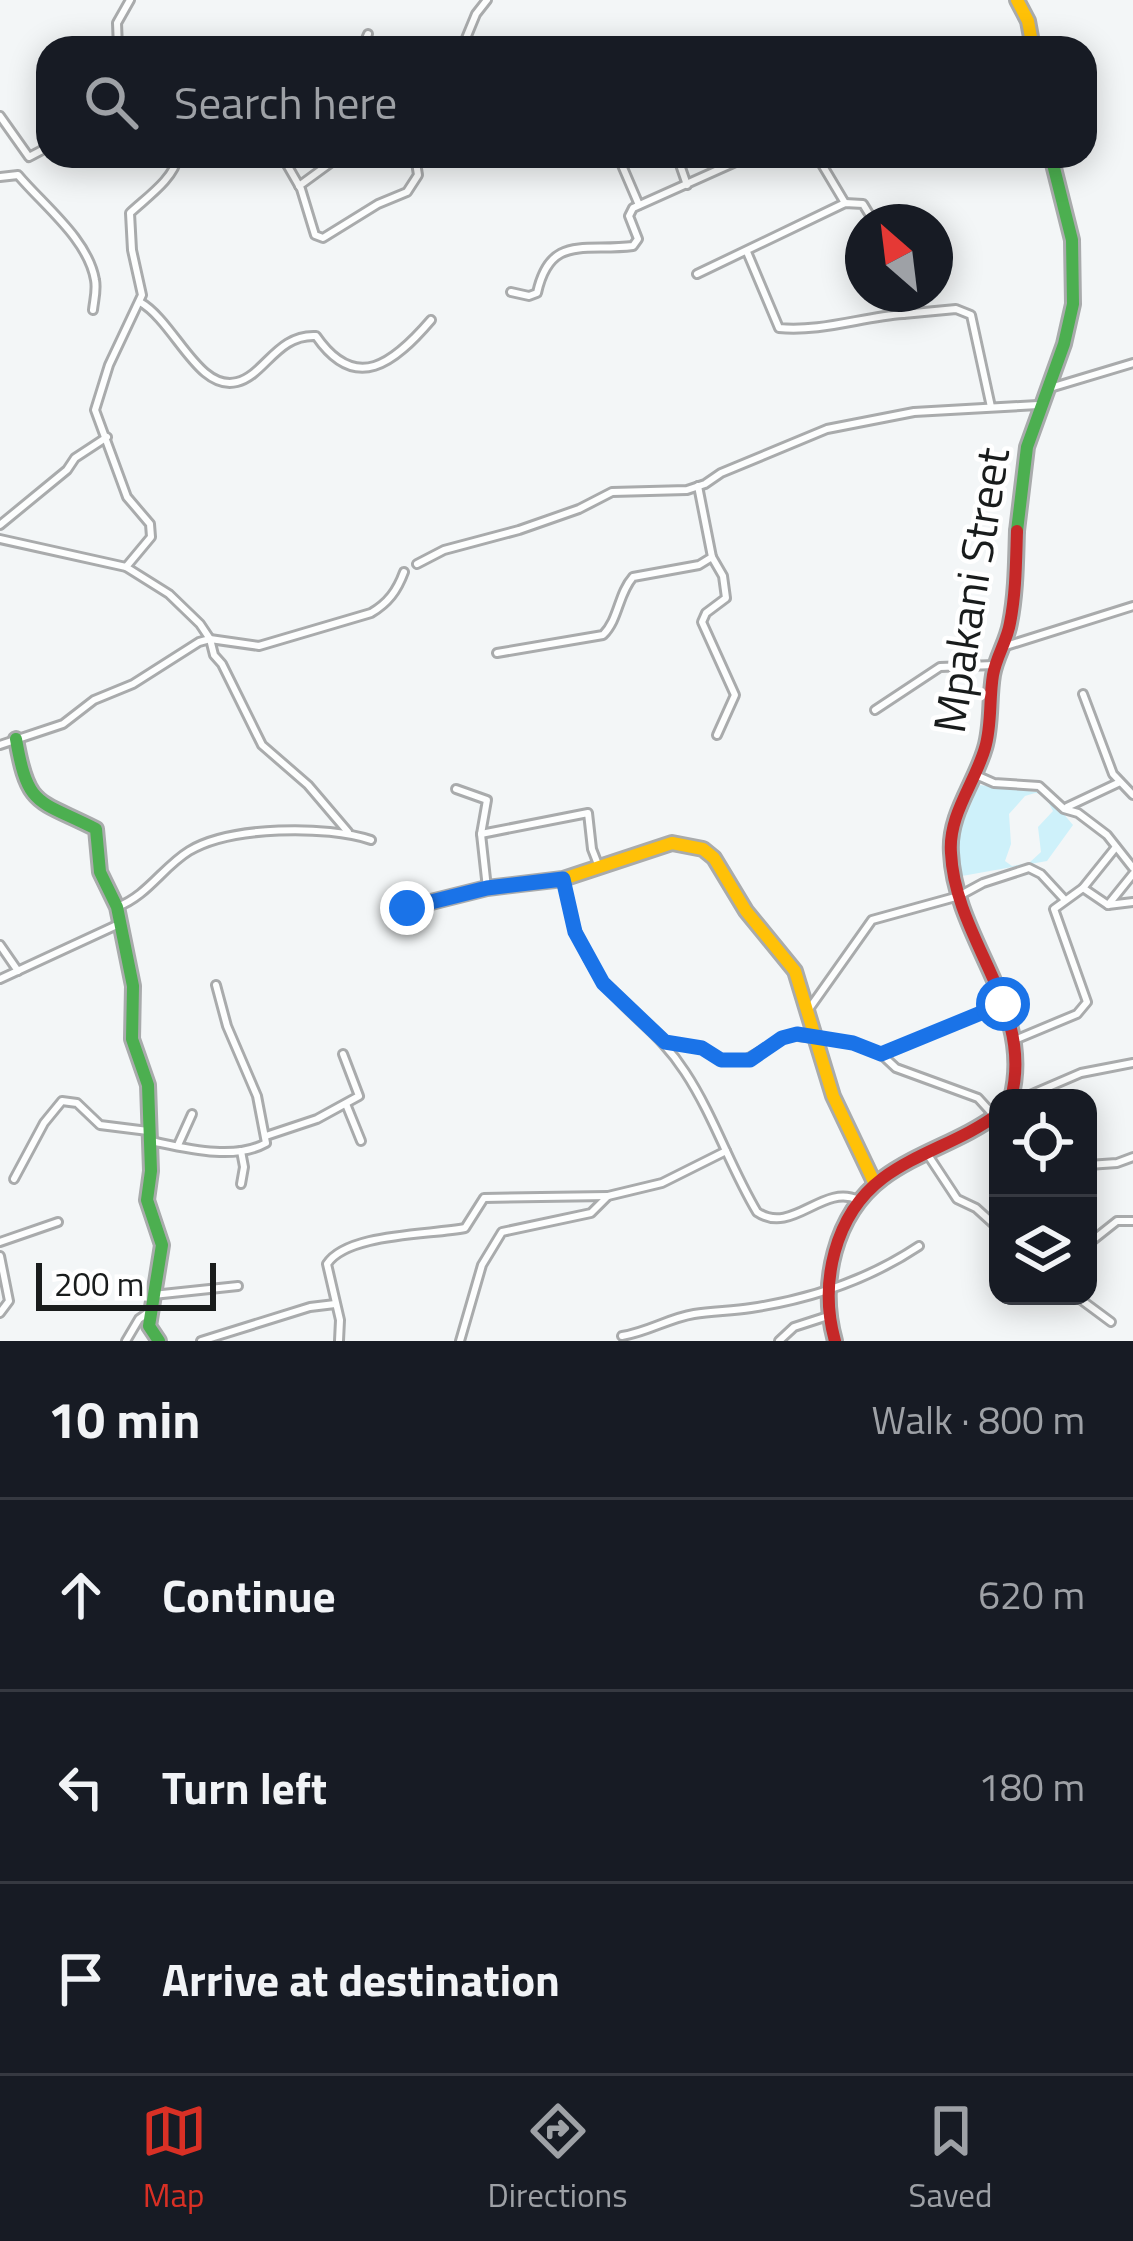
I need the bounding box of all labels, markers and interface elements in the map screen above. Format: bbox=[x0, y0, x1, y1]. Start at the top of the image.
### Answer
search box bbox=[36, 36, 1097, 168]
text: Search here bbox=[174, 68, 397, 136]
icon: search bbox=[78, 69, 144, 135]
north arrow bbox=[845, 204, 953, 312]
street label: Mpakani Street bbox=[914, 442, 1026, 738]
route end bbox=[380, 881, 434, 935]
route start bbox=[976, 977, 1030, 1031]
map controls bbox=[989, 1089, 1097, 1305]
button: locate bbox=[989, 1089, 1097, 1197]
button: layers bbox=[989, 1197, 1097, 1305]
scale bar bbox=[36, 1257, 216, 1310]
text: 200 m bbox=[54, 1259, 144, 1309]
text: 10 min bbox=[48, 1380, 201, 1458]
text: Walk · 800 m bbox=[871, 1390, 1085, 1449]
text: Continue bbox=[162, 1561, 336, 1629]
icon: ahead bbox=[48, 1562, 114, 1628]
text: 620 m bbox=[978, 1565, 1085, 1624]
text: Turn left bbox=[162, 1753, 327, 1821]
icon: left bbox=[48, 1754, 114, 1820]
text: 180 m bbox=[978, 1757, 1085, 1816]
text: Arrive at destination bbox=[162, 1945, 560, 2013]
icon: arrive bbox=[48, 1946, 114, 2012]
tab: Map bbox=[141, 2098, 207, 2220]
tab: Directions bbox=[488, 2098, 628, 2220]
tab: Saved bbox=[909, 2098, 992, 2220]

